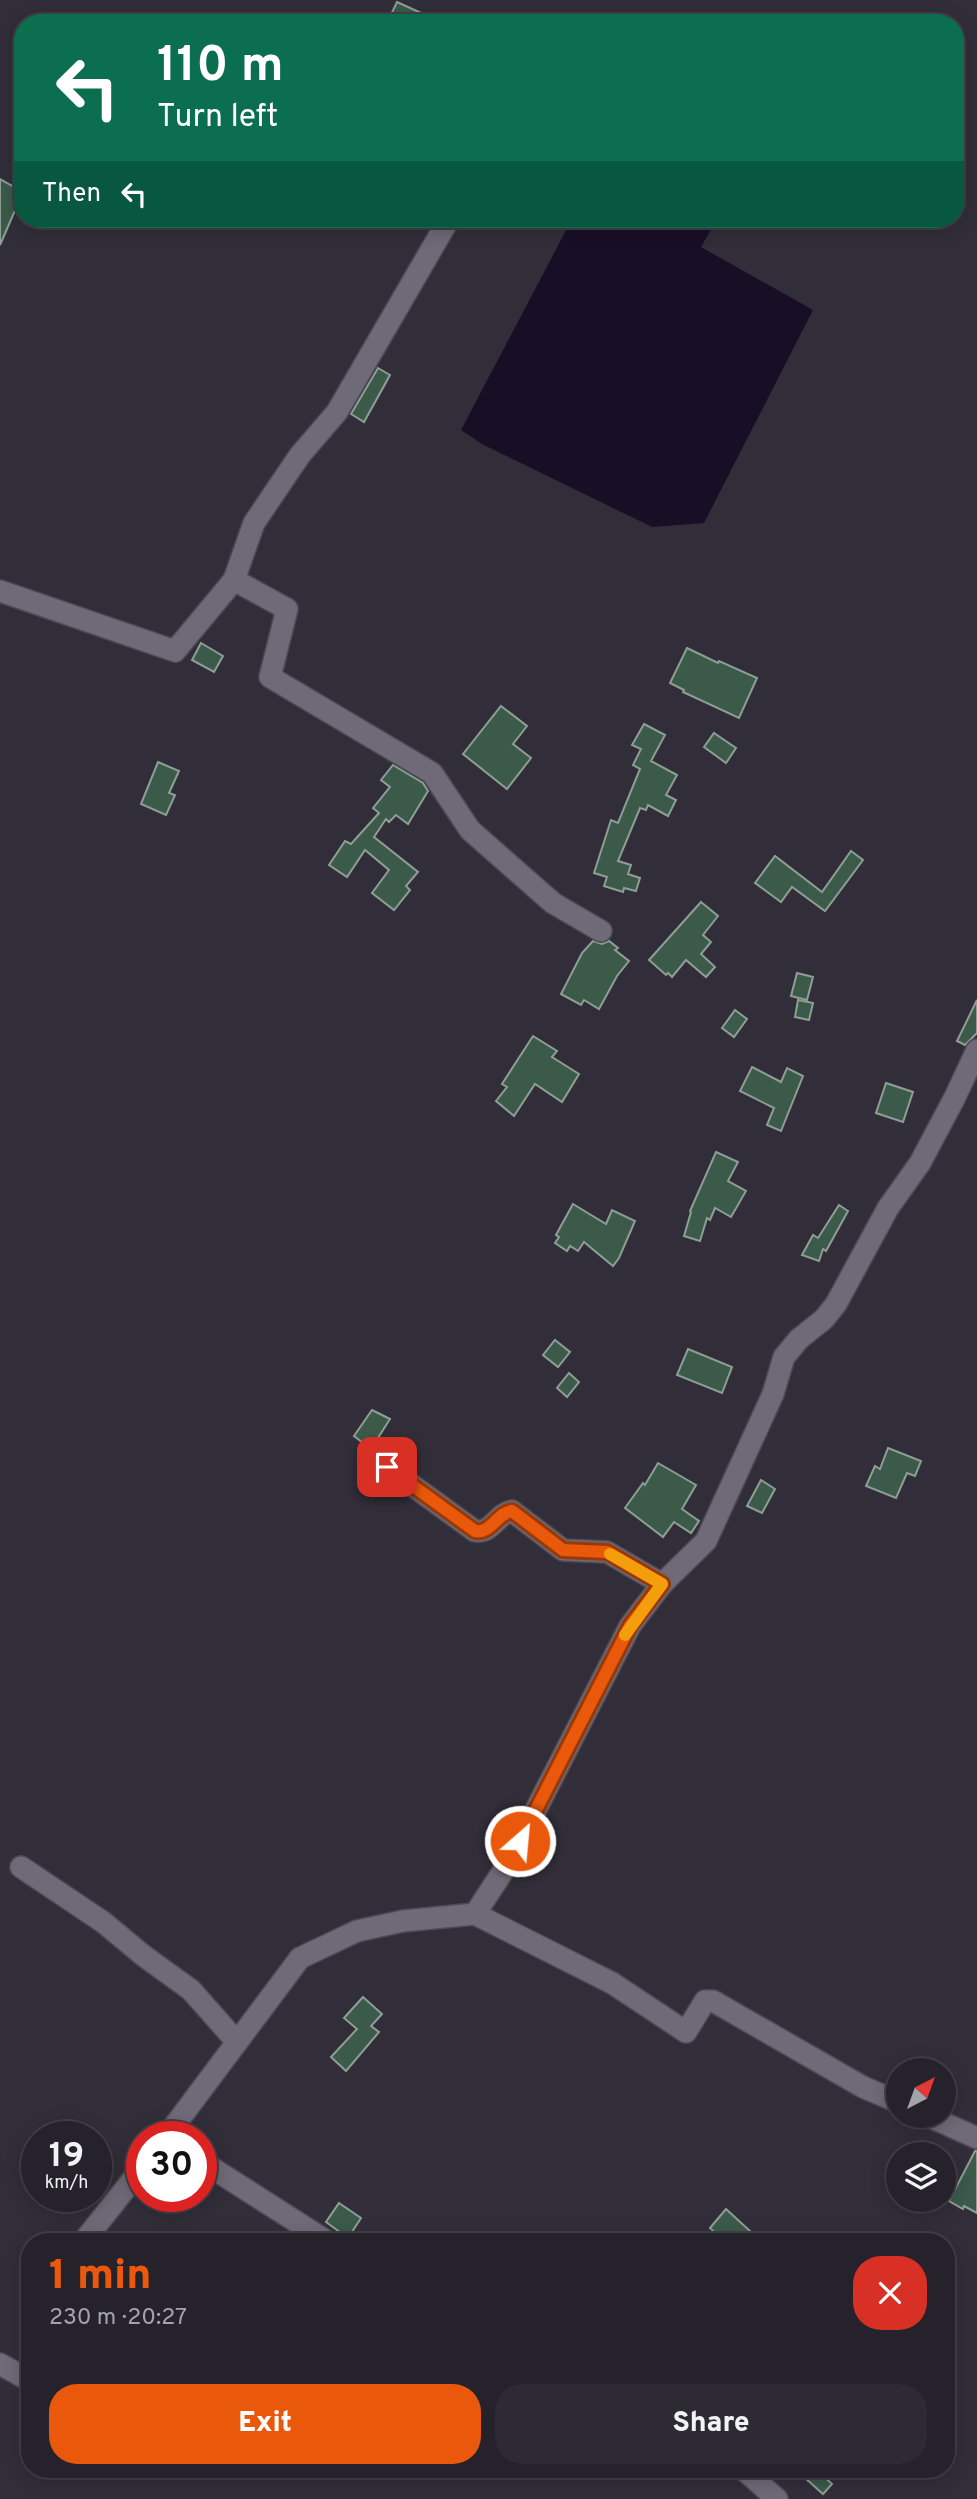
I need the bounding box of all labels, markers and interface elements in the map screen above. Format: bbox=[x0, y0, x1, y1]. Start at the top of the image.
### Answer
text: 110 m bbox=[157, 37, 284, 99]
icon: left bbox=[42, 42, 133, 133]
text: Turn left bbox=[157, 98, 278, 138]
icon: left bbox=[115, 175, 153, 213]
text: Then bbox=[42, 178, 101, 211]
pin bbox=[357, 1437, 417, 1497]
icon: arrive bbox=[368, 1448, 406, 1486]
position arrow bbox=[483, 1804, 557, 1878]
north arrow bbox=[886, 2058, 956, 2128]
map controls bbox=[886, 2058, 956, 2212]
speed limit sign: 30 bbox=[126, 2121, 217, 2212]
text: 19 bbox=[49, 2135, 84, 2179]
button: layers bbox=[886, 2142, 956, 2212]
text: km/h bbox=[45, 2172, 88, 2195]
text: 1 min bbox=[49, 2251, 152, 2304]
button: close bbox=[853, 2256, 927, 2330]
text: 230 m · 20:27 bbox=[49, 2304, 187, 2333]
button: Exit bbox=[49, 2384, 481, 2464]
button: Share bbox=[495, 2384, 927, 2464]

